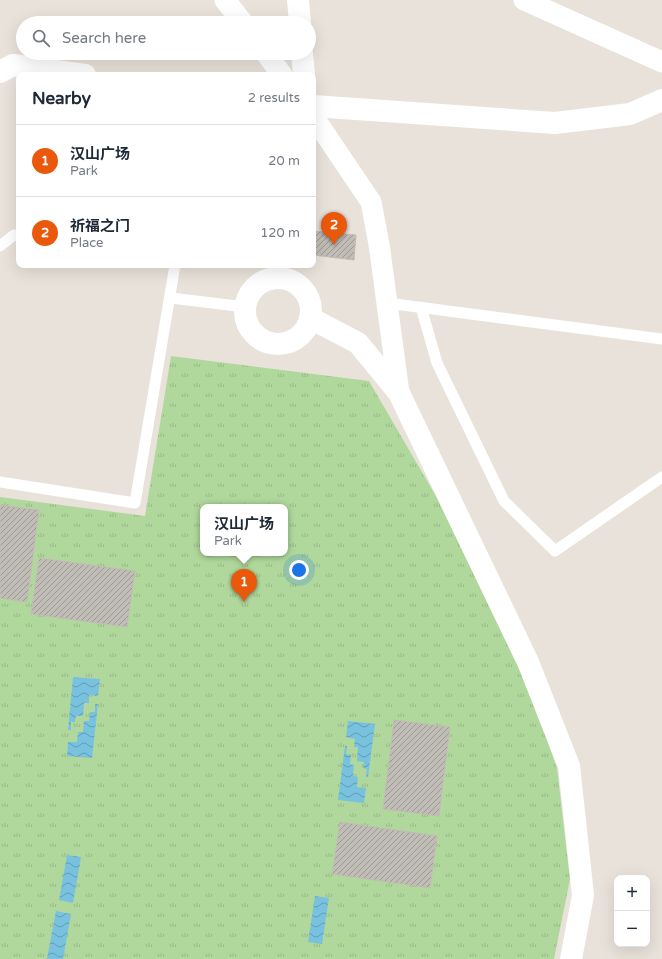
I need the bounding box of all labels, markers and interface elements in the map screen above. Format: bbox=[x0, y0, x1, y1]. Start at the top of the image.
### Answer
search box bbox=[16, 16, 316, 60]
icon: search bbox=[30, 27, 52, 49]
text: Search here bbox=[62, 29, 146, 47]
text: Nearby bbox=[32, 88, 91, 109]
text: 2 results bbox=[248, 90, 300, 106]
text: 汉山广场 bbox=[70, 145, 130, 163]
text: 1 bbox=[41, 153, 49, 169]
text: 20 m bbox=[268, 153, 300, 169]
text: Park bbox=[70, 163, 98, 179]
pin: 2 bbox=[321, 212, 347, 245]
text: 祈福之门 bbox=[70, 217, 130, 235]
text: 2 bbox=[41, 225, 49, 241]
text: 120 m bbox=[260, 225, 300, 241]
text: Place bbox=[70, 235, 103, 251]
popup bbox=[200, 504, 288, 556]
text: 汉山广场 bbox=[214, 515, 274, 533]
text: Park bbox=[214, 533, 242, 549]
your location bbox=[289, 560, 309, 580]
pin: 1 bbox=[231, 569, 257, 602]
map controls bbox=[614, 875, 650, 947]
button: + bbox=[614, 875, 650, 911]
button: − bbox=[614, 911, 650, 947]

